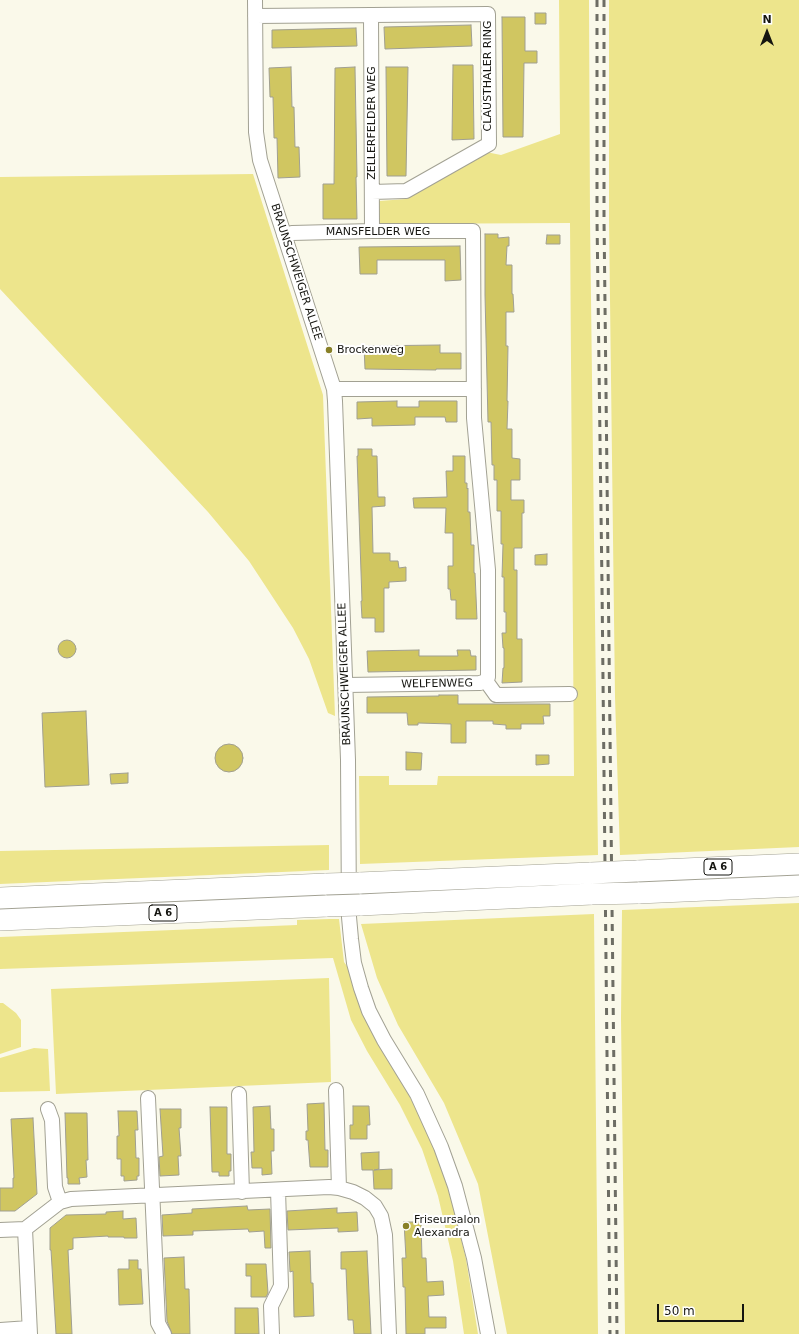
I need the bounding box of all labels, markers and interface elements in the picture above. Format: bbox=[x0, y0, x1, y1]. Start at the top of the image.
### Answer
north arrow bbox=[747, 12, 787, 52]
text: N bbox=[762, 13, 772, 26]
street label: CLAUSTHALER RING bbox=[481, 21, 495, 131]
street label: ZELLERFELDER WEG bbox=[365, 66, 379, 180]
street label: BRAUNSCHWEIGER ALLEE bbox=[268, 202, 324, 342]
street label: MANSFELDER WEG bbox=[326, 225, 430, 239]
place label: Brockenweg bbox=[337, 343, 404, 357]
marker: Brockenweg bbox=[324, 345, 334, 355]
street label: BRAUNSCHWEIGER ALLEE bbox=[336, 602, 354, 746]
street label: WELFENWEG bbox=[401, 677, 473, 691]
road number: A 6 bbox=[704, 859, 732, 875]
road number: A 6 bbox=[149, 905, 177, 921]
place label: Friseursalon Alexandra bbox=[414, 1213, 480, 1239]
marker: Friseursalon Alexandra bbox=[401, 1221, 411, 1231]
scale bar bbox=[659, 1296, 746, 1322]
text: 50 m bbox=[664, 1304, 695, 1318]

